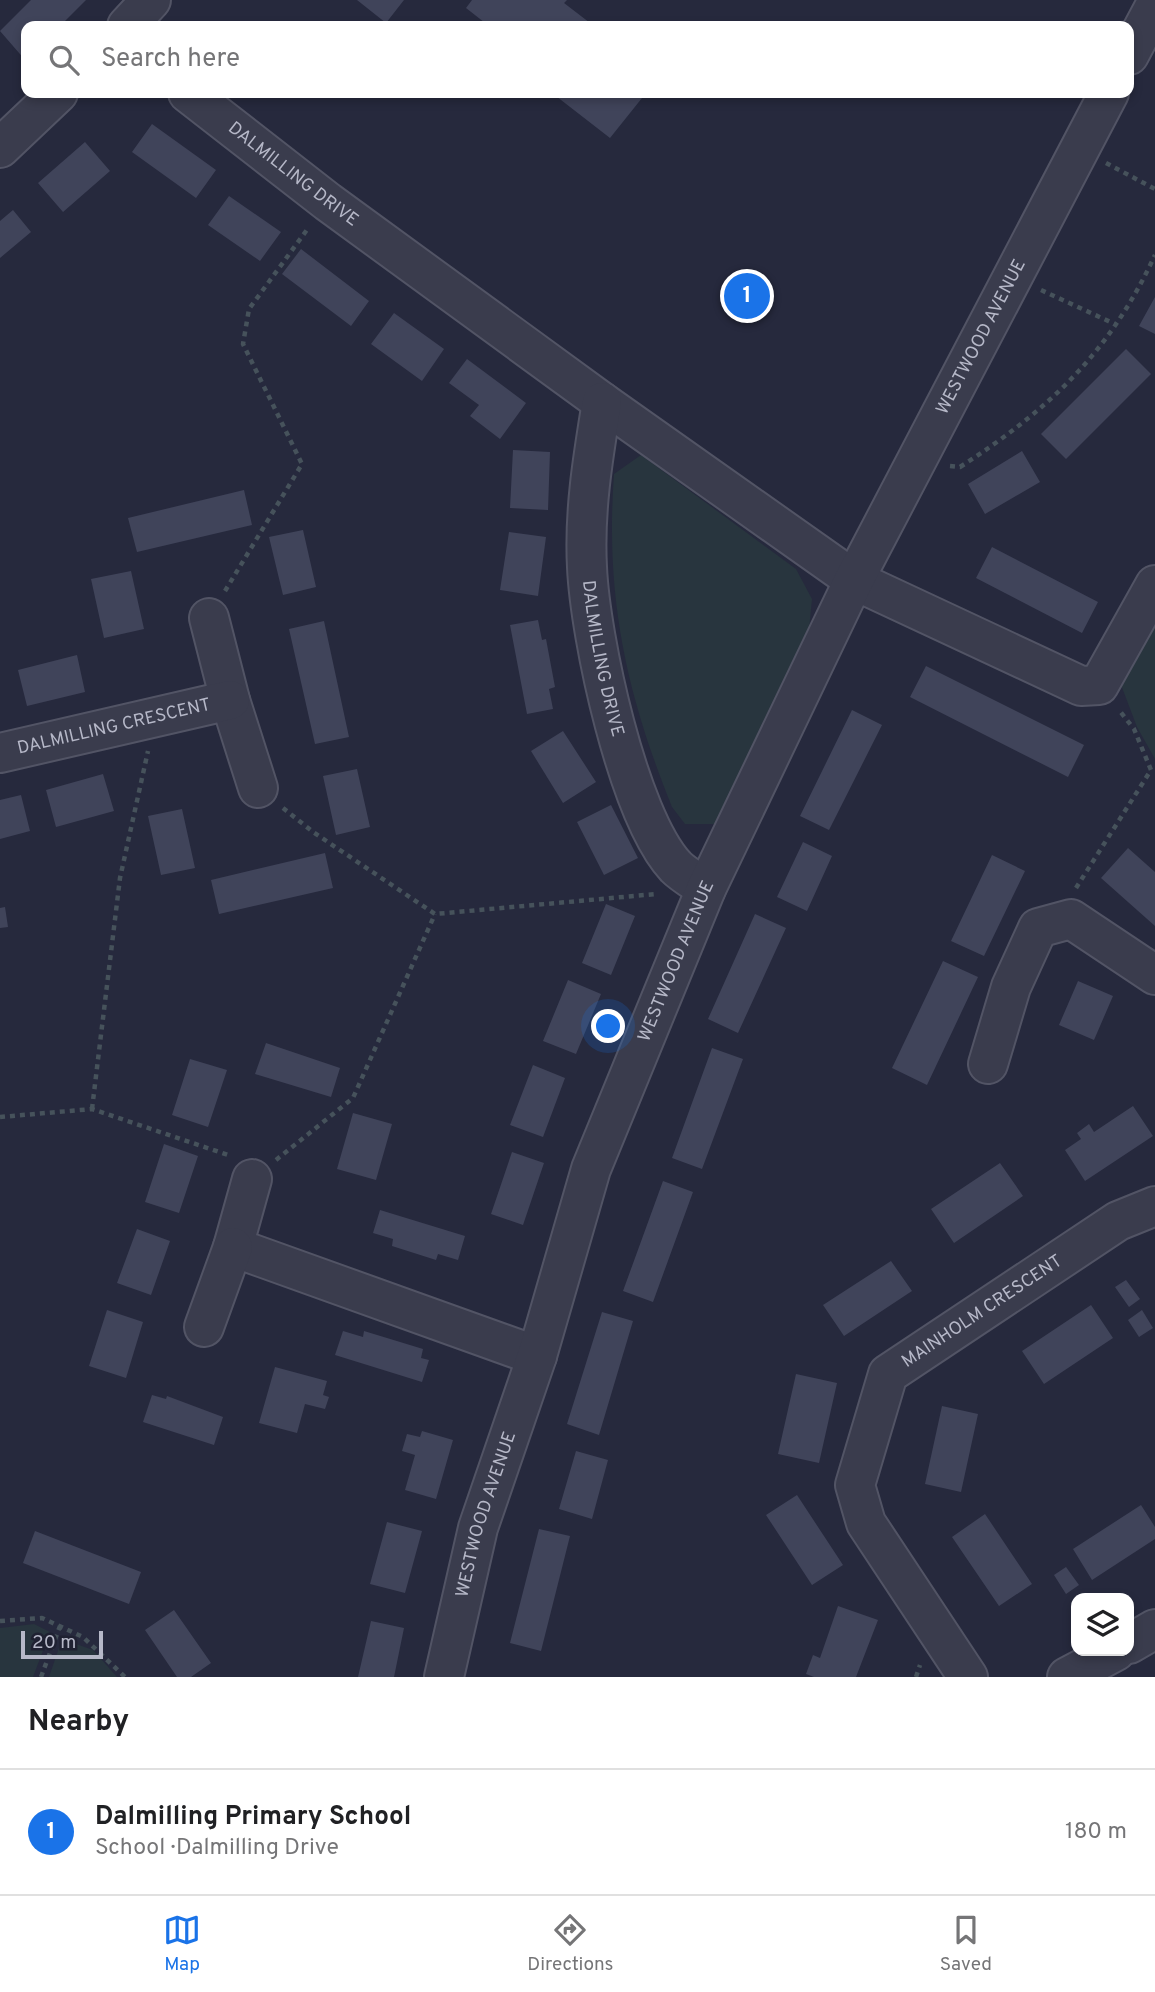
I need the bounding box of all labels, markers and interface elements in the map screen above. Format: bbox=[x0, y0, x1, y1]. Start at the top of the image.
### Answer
search box bbox=[21, 21, 1134, 98]
icon: search bbox=[45, 41, 83, 79]
text: Search here bbox=[101, 43, 240, 76]
street label: DALMILLING DRIVE bbox=[223, 117, 363, 232]
street label: WESTWOOD AVENUE bbox=[931, 255, 1031, 419]
pin: 1 bbox=[724, 270, 770, 322]
street label: DALMILLING DRIVE bbox=[576, 579, 629, 739]
street label: DALMILLING CRESCENT bbox=[15, 693, 213, 760]
street label: WESTWOOD AVENUE bbox=[633, 877, 720, 1045]
your location bbox=[591, 1009, 625, 1043]
street label: MAINHOLM CRESCENT bbox=[897, 1250, 1067, 1373]
street label: WESTWOOD AVENUE bbox=[451, 1428, 522, 1600]
map controls bbox=[1071, 1593, 1134, 1656]
button: layers bbox=[1071, 1593, 1134, 1656]
scale bar bbox=[21, 1628, 103, 1660]
text: 20 m bbox=[32, 1631, 76, 1655]
text: Nearby bbox=[28, 1704, 129, 1741]
text: Dalmilling Primary School bbox=[95, 1801, 411, 1834]
text: 1 bbox=[46, 1818, 56, 1847]
text: 180 m bbox=[1065, 1818, 1127, 1847]
text: School · Dalmilling Drive bbox=[95, 1834, 339, 1863]
tab: Map bbox=[163, 1911, 201, 1977]
tab: Directions bbox=[527, 1911, 614, 1977]
tab: Saved bbox=[940, 1911, 992, 1977]

